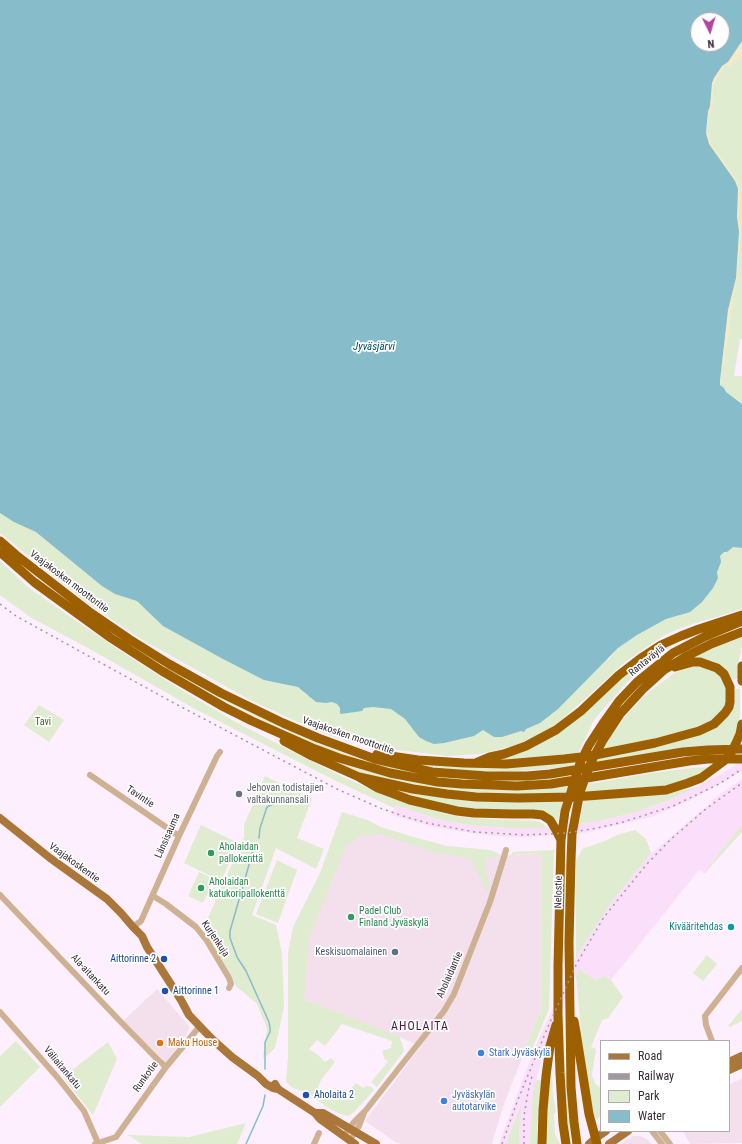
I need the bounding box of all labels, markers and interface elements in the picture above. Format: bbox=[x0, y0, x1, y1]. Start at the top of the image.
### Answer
north arrow bbox=[690, 12, 730, 52]
text: N bbox=[707, 37, 715, 50]
water label: Jyväsjärvi bbox=[353, 340, 395, 354]
street label: Vaajakosken moottoritie bbox=[27, 548, 111, 616]
street label: Rantaväylä bbox=[627, 643, 667, 679]
street label: Vaajakosken moottoritie bbox=[301, 715, 395, 757]
park label: Tavi bbox=[35, 716, 51, 728]
place label: Jehovan todistajien valtakunnansali bbox=[247, 782, 324, 806]
street label: Tavintie bbox=[124, 783, 156, 811]
marker: Jehovan todistajien valtakunnansali bbox=[234, 789, 244, 799]
street label: Länsisauma bbox=[153, 812, 183, 860]
street label: Vaajakoskentie bbox=[46, 841, 102, 885]
place label: Aholaidan pallokenttä bbox=[219, 841, 263, 864]
marker: Aholaidan pallokenttä bbox=[206, 848, 216, 858]
place label: Aholaidan katukoripallokenttä bbox=[209, 876, 285, 900]
street label: Nelostie bbox=[553, 876, 565, 908]
marker: Aholaidan katukoripallokenttä bbox=[196, 883, 206, 893]
place label: Padel Club Finland Jyväskylä bbox=[359, 905, 428, 928]
marker: Padel Club Finland Jyväskylä bbox=[346, 912, 356, 922]
street label: Kurjenkuja bbox=[198, 918, 232, 960]
place label: Kivääritehdas bbox=[669, 921, 723, 933]
marker: Kivääritehdas bbox=[726, 922, 736, 932]
place label: Keskisuomalainen bbox=[315, 946, 387, 958]
marker: Keskisuomalainen bbox=[390, 947, 400, 957]
street label: Aholaidantie bbox=[434, 950, 466, 1000]
street label: Ala-aitankatu bbox=[68, 952, 112, 998]
place label: Aittorinne 2 bbox=[110, 953, 156, 965]
marker: Aittorinne 2 bbox=[159, 954, 169, 964]
place label: Aittorinne 1 bbox=[173, 985, 219, 997]
marker: Aittorinne 1 bbox=[160, 986, 170, 996]
district label: AHOLAITA bbox=[391, 1020, 449, 1034]
place label: Maku House bbox=[168, 1037, 217, 1049]
marker: Maku House bbox=[155, 1038, 165, 1048]
legend bbox=[600, 1040, 730, 1132]
street label: Väliaitankatu bbox=[41, 1044, 83, 1092]
place label: Stark Jyväskylä bbox=[489, 1047, 550, 1059]
marker: Stark Jyväskylä bbox=[476, 1048, 486, 1058]
text: Road bbox=[638, 1049, 662, 1063]
street label: Runkotie bbox=[131, 1060, 161, 1094]
text: Railway bbox=[638, 1069, 674, 1083]
place label: Aholaita 2 bbox=[314, 1089, 354, 1101]
place label: Jyväskylän autotarvike bbox=[452, 1089, 496, 1112]
text: Park bbox=[638, 1089, 659, 1103]
marker: Aholaita 2 bbox=[301, 1090, 311, 1100]
marker: Jyväskylän autotarvike bbox=[439, 1096, 449, 1106]
text: Water bbox=[638, 1109, 666, 1123]

